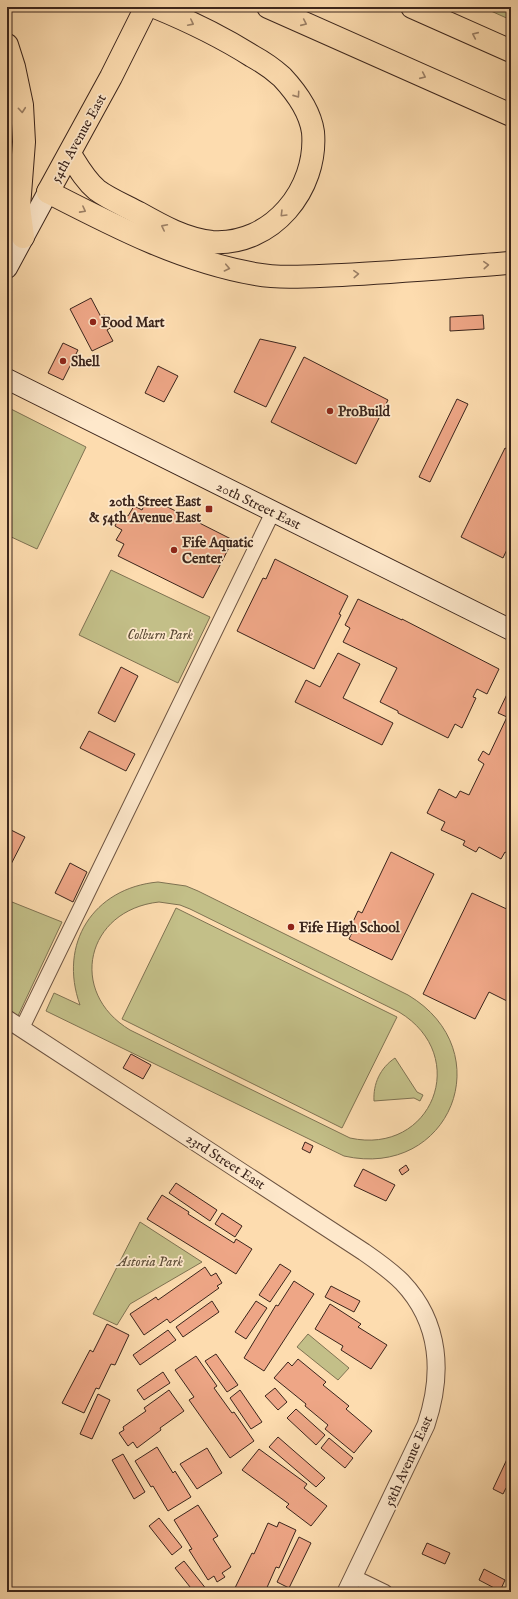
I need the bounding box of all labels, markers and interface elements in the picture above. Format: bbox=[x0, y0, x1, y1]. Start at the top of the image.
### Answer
one-way arrow bbox=[187, 18, 194, 26]
one-way arrow bbox=[300, 18, 307, 26]
one-way arrow bbox=[472, 32, 480, 40]
one-way arrow bbox=[419, 71, 426, 79]
street label: 54th Avenue East bbox=[47, 91, 111, 186]
one-way arrow bbox=[292, 91, 299, 98]
one-way arrow bbox=[17, 107, 26, 113]
one-way arrow bbox=[78, 205, 86, 212]
one-way arrow bbox=[280, 209, 288, 216]
one-way arrow bbox=[160, 224, 168, 231]
one-way arrow bbox=[483, 261, 489, 270]
one-way arrow bbox=[224, 263, 230, 272]
one-way arrow bbox=[353, 270, 359, 279]
place label: Food Mart bbox=[101, 314, 165, 332]
marker: Food Mart bbox=[88, 317, 98, 327]
place label: Shell bbox=[71, 353, 101, 371]
marker: Shell bbox=[58, 356, 68, 366]
place label: ProBuild bbox=[338, 403, 391, 421]
marker: ProBuild bbox=[325, 406, 335, 416]
street label: 20th Street East bbox=[213, 478, 304, 534]
place label: 20th Street East & 54th Avenue East bbox=[89, 493, 201, 527]
marker: 20th Street East & 54th Avenue East bbox=[204, 504, 214, 514]
place label: Fife Aquatic Center bbox=[182, 534, 253, 568]
marker: Fife Aquatic Center bbox=[169, 545, 179, 555]
park label: Colburn Park bbox=[127, 626, 193, 644]
place label: Fife High School bbox=[299, 919, 401, 937]
marker: Fife High School bbox=[286, 922, 296, 932]
street label: 23rd Street East bbox=[182, 1130, 269, 1194]
park label: Astoria Park bbox=[115, 1253, 183, 1271]
street label: 58th Avenue East bbox=[381, 1413, 437, 1509]

